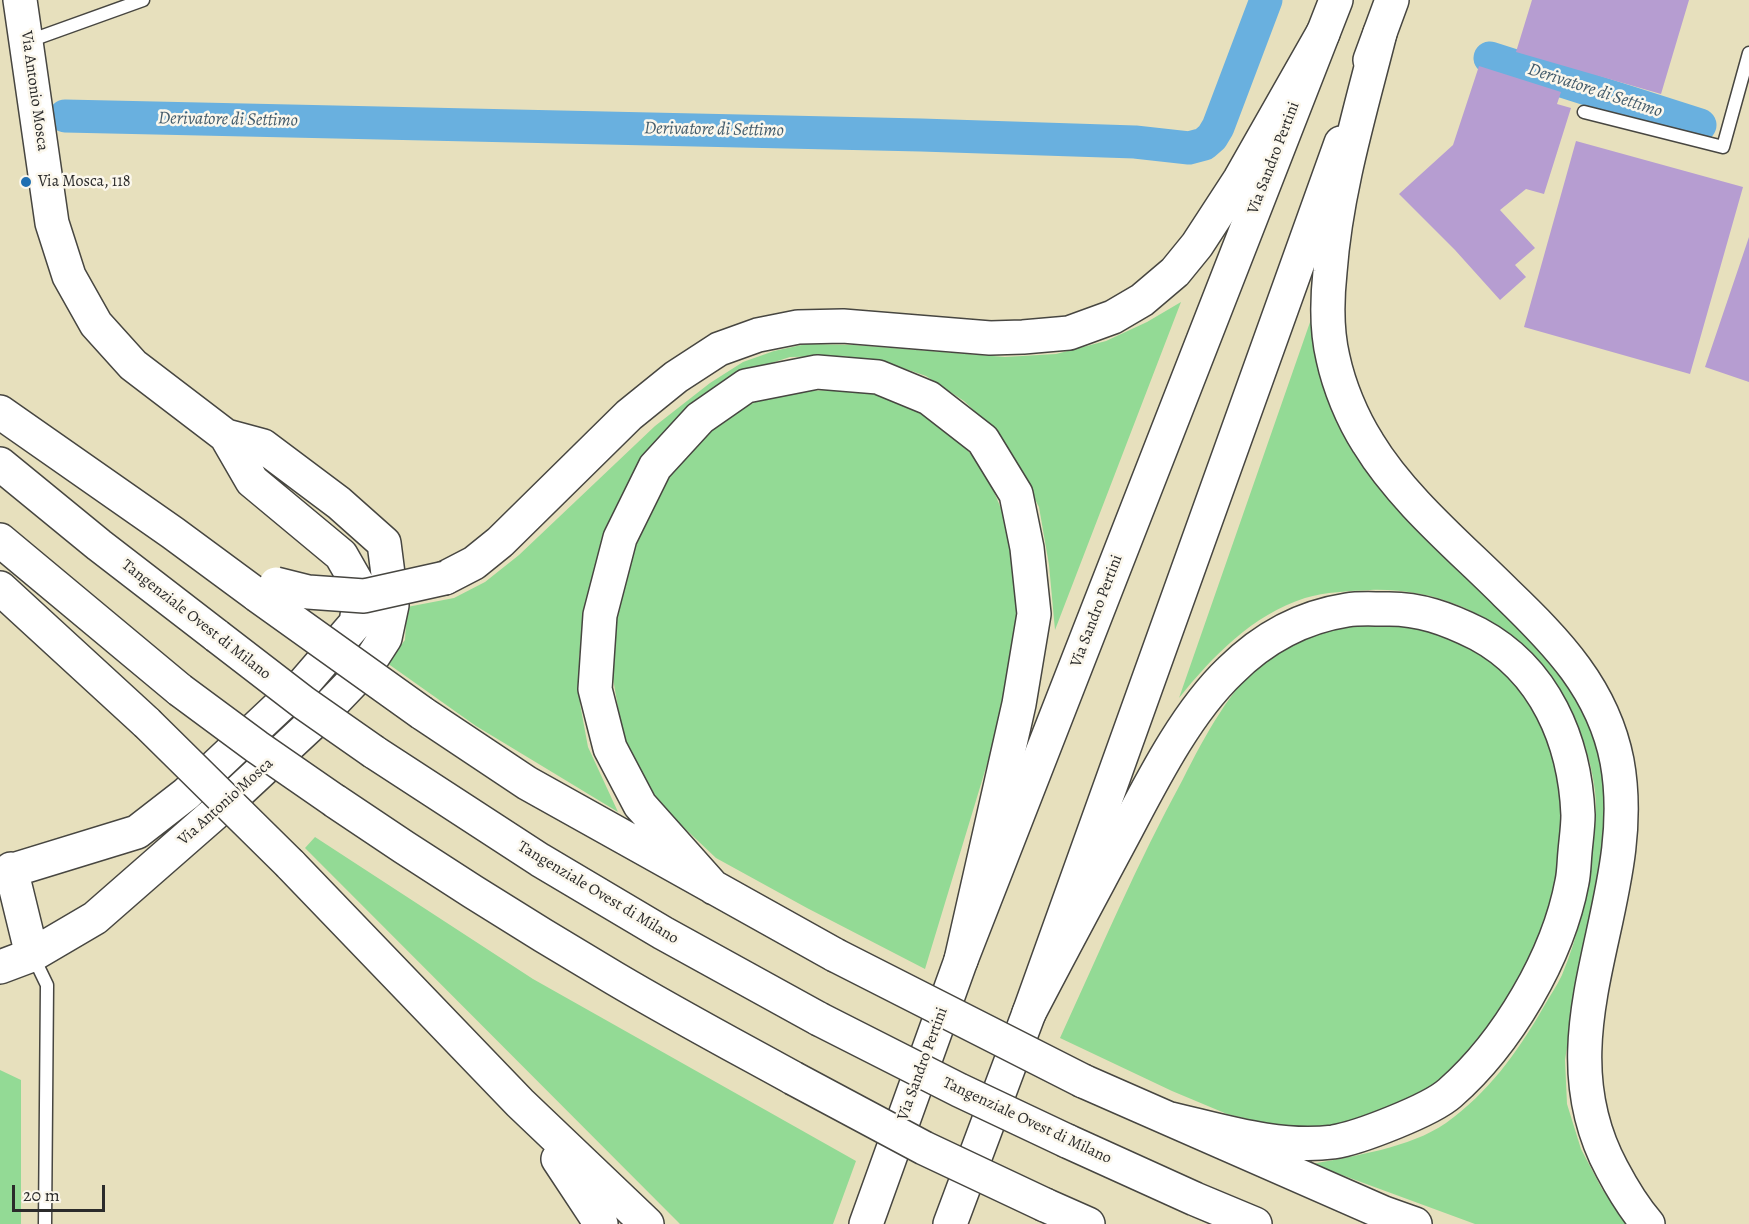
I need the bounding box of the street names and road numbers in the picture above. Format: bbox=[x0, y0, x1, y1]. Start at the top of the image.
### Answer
street label: Via Antonio Mosca bbox=[16, 30, 52, 152]
street label: Via Sandro Pertini bbox=[1244, 99, 1304, 217]
street label: Via Sandro Pertini bbox=[1067, 552, 1127, 670]
street label: Tangenziale Ovest di Milano bbox=[118, 556, 274, 684]
street label: Via Antonio Mosca bbox=[174, 754, 278, 850]
street label: Tangenziale Ovest di Milano bbox=[514, 837, 682, 949]
street label: Via Sandro Pertini bbox=[894, 1005, 952, 1123]
street label: Tangenziale Ovest di Milano bbox=[940, 1073, 1114, 1169]

